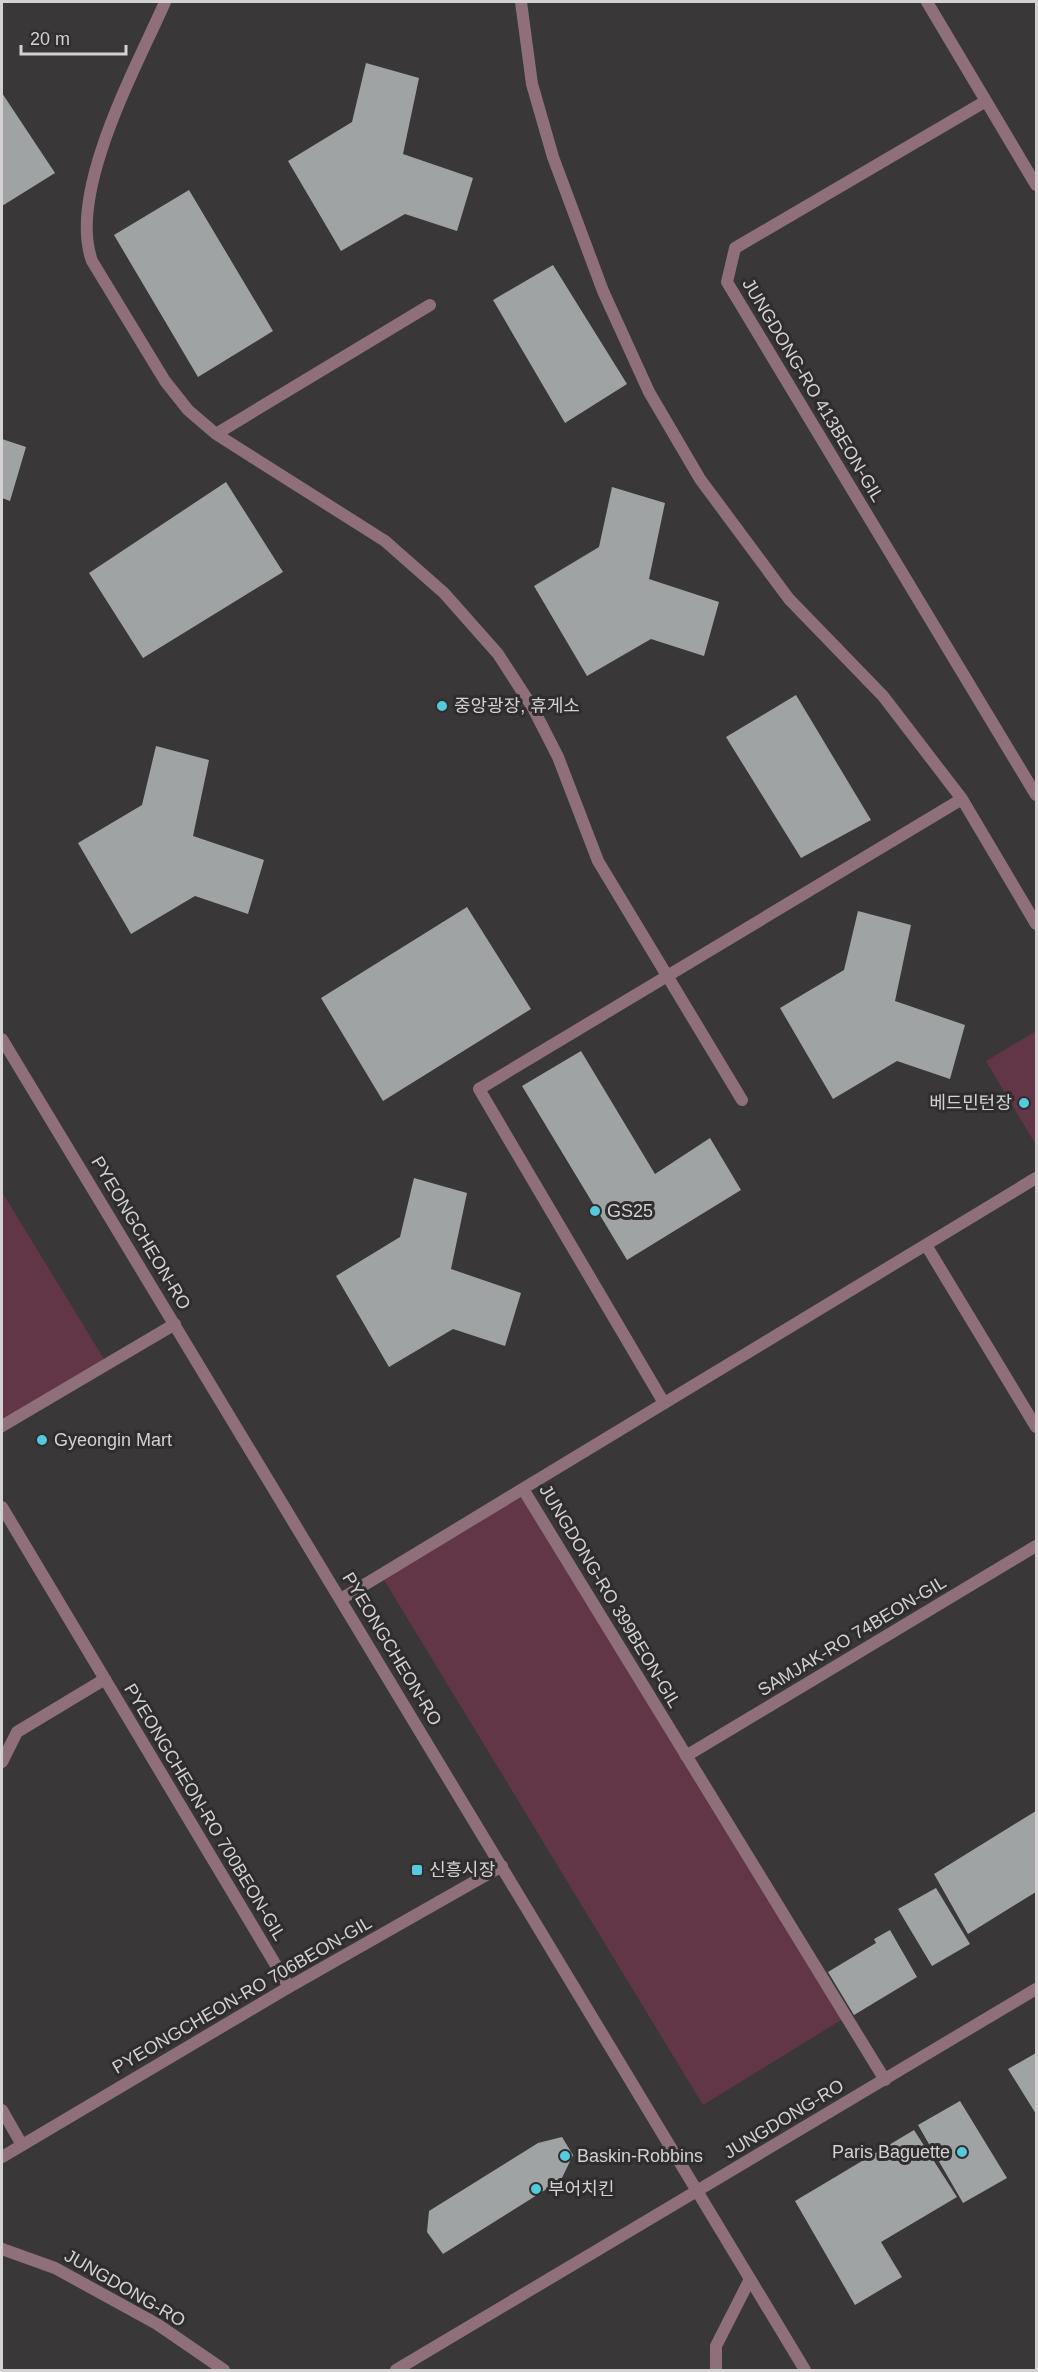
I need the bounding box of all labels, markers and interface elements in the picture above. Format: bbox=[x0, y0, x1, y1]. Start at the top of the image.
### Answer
scale bar bbox=[21, 18, 126, 56]
text: 20 m bbox=[30, 29, 70, 49]
street label: JUNGDONG-RO 413BEON-GIL bbox=[738, 275, 888, 505]
place label: 중앙광장, 휴게소 bbox=[454, 696, 580, 716]
marker: 중앙광장, 휴게소 bbox=[435, 699, 449, 713]
place label: 베드민턴장 bbox=[929, 1093, 1012, 1113]
marker: 베드민턴장 bbox=[1017, 1096, 1031, 1110]
street label: PYEONGCHEON-RO bbox=[87, 1153, 195, 1313]
place label: GS25 bbox=[607, 1201, 653, 1221]
marker: GS25 bbox=[588, 1204, 602, 1218]
place label: Gyeongin Mart bbox=[54, 1430, 172, 1450]
marker: Gyeongin Mart bbox=[35, 1433, 49, 1447]
street label: JUNGDONG-RO 399BEON-GIL bbox=[535, 1481, 685, 1711]
street label: PYEONGCHEON-RO bbox=[338, 1569, 446, 1729]
street label: SAMJAK-RO 74BEON-GIL bbox=[754, 1572, 950, 1700]
street label: PYEONGCHEON-RO 700BEON-GIL bbox=[120, 1680, 290, 1944]
place label: 신흥시장 bbox=[429, 1860, 495, 1880]
marker: 신흥시장 bbox=[410, 1863, 424, 1877]
street label: PYEONGCHEON-RO 706BEON-GIL bbox=[109, 1912, 375, 2078]
street label: JUNGDONG-RO bbox=[721, 2075, 847, 2163]
place label: Paris Baguette bbox=[832, 2142, 950, 2162]
marker: Paris Baguette bbox=[955, 2145, 969, 2159]
place label: Baskin-Robbins bbox=[577, 2146, 703, 2166]
marker: Baskin-Robbins bbox=[558, 2149, 572, 2163]
place label: 부어치킨 bbox=[548, 2179, 614, 2199]
marker: 부어치킨 bbox=[529, 2182, 543, 2196]
street label: JUNGDONG-RO bbox=[61, 2245, 189, 2331]

